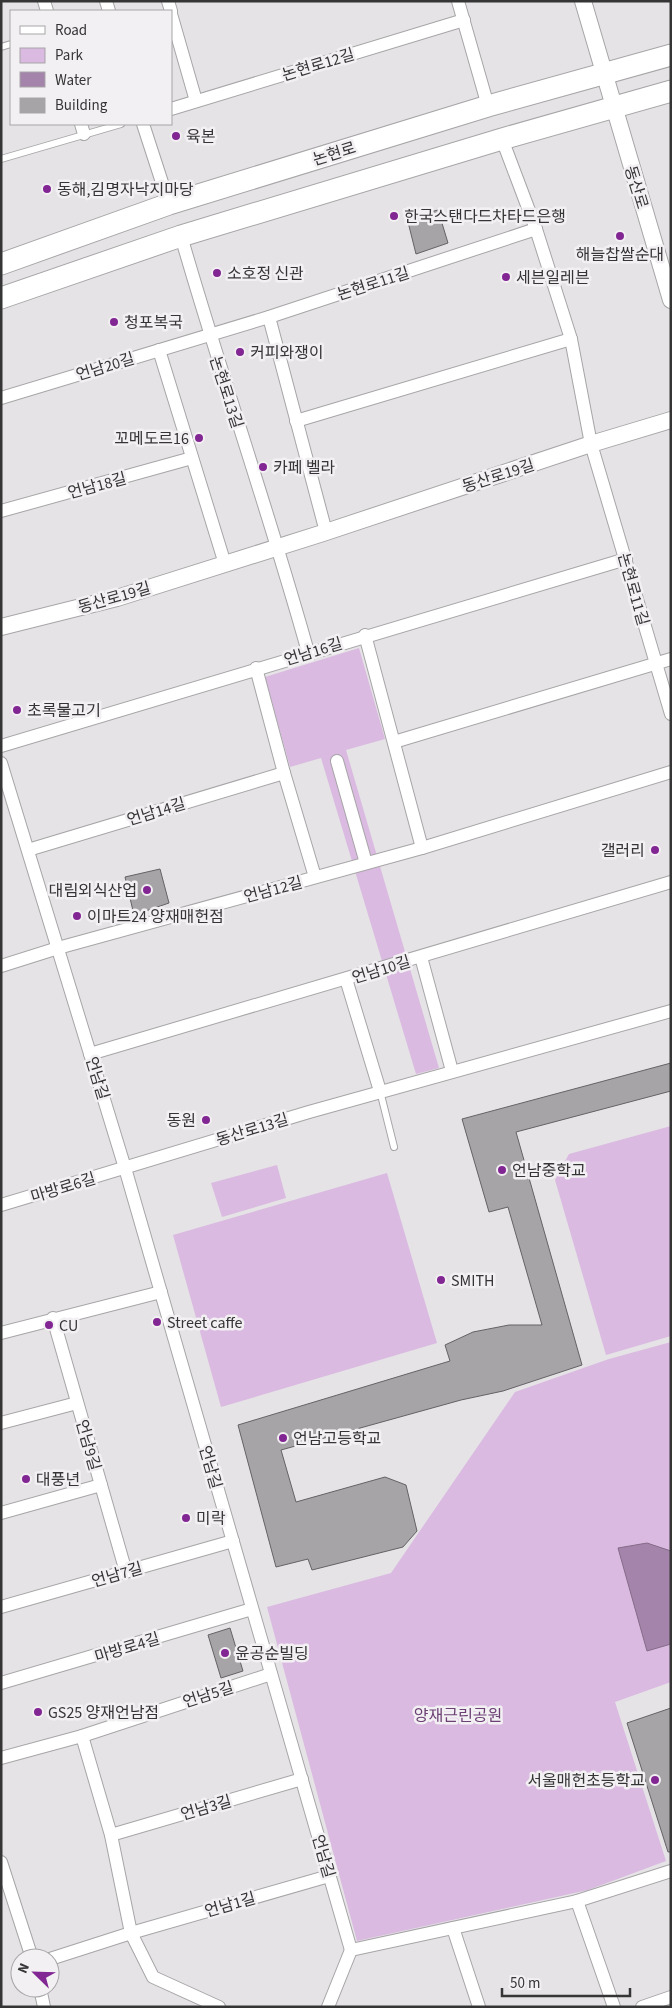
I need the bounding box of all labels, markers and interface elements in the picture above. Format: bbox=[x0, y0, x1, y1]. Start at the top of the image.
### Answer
legend bbox=[10, 10, 172, 125]
text: Road bbox=[55, 20, 87, 41]
street label: 논현로12길 bbox=[279, 44, 357, 86]
text: Park bbox=[55, 45, 84, 66]
text: Water bbox=[55, 70, 92, 91]
text: Building bbox=[55, 95, 108, 116]
place label: 육본 bbox=[186, 126, 215, 148]
marker: 육본 bbox=[170, 130, 182, 142]
street label: 논현로 bbox=[310, 137, 359, 171]
street label: 동산로 bbox=[619, 163, 653, 212]
place label: 동해,김명자낙지마당 bbox=[57, 179, 194, 201]
marker: 동해,김명자낙지마당 bbox=[41, 183, 53, 195]
place label: 한국스탠다드차타드은행 bbox=[404, 206, 566, 228]
marker: 한국스탠다드차타드은행 bbox=[388, 210, 400, 222]
marker: 해늘찹쌀순대 bbox=[614, 230, 626, 242]
place label: 해늘찹쌀순대 bbox=[576, 244, 664, 266]
street label: 논현로11길 bbox=[334, 262, 412, 306]
place label: 소호정 신관 bbox=[227, 263, 304, 285]
marker: 소호정 신관 bbox=[211, 267, 223, 279]
place label: 세븐일레븐 bbox=[516, 267, 590, 289]
marker: 세븐일레븐 bbox=[500, 271, 512, 283]
place label: 청포복국 bbox=[124, 312, 183, 334]
marker: 청포복국 bbox=[108, 316, 120, 328]
place label: 커피와쟁이 bbox=[250, 342, 324, 364]
marker: 커피와쟁이 bbox=[234, 346, 246, 358]
street label: 언남20길 bbox=[73, 348, 137, 386]
street label: 논현로13길 bbox=[204, 353, 248, 431]
place label: 꼬메도르16 bbox=[114, 428, 189, 450]
marker: 꼬메도르16 bbox=[193, 432, 205, 444]
street label: 동산로19길 bbox=[459, 454, 537, 498]
place label: 카페 벨라 bbox=[273, 457, 335, 479]
marker: 카페 벨라 bbox=[257, 461, 269, 473]
street label: 언남18길 bbox=[65, 468, 129, 504]
street label: 논현로11길 bbox=[612, 550, 654, 628]
street label: 동산로19길 bbox=[75, 577, 153, 619]
street label: 언남16길 bbox=[281, 633, 345, 671]
place label: 초록물고기 bbox=[27, 700, 101, 722]
marker: 초록물고기 bbox=[11, 704, 23, 716]
street label: 언남14길 bbox=[124, 793, 188, 831]
place label: 갤러리 bbox=[601, 840, 645, 862]
marker: 갤러리 bbox=[649, 844, 661, 856]
street label: 언남12길 bbox=[241, 872, 305, 908]
place label: 대림외식산업 bbox=[49, 880, 137, 902]
marker: 대림외식산업 bbox=[141, 884, 153, 896]
place label: 이마트24 양재매헌점 bbox=[87, 906, 224, 928]
marker: 이마트24 양재매헌점 bbox=[71, 910, 83, 922]
street label: 언남10길 bbox=[349, 951, 413, 989]
street label: 언남길 bbox=[80, 1054, 114, 1103]
street label: 동산로13길 bbox=[213, 1109, 291, 1151]
place label: 동원 bbox=[167, 1110, 196, 1132]
marker: 동원 bbox=[200, 1114, 212, 1126]
place label: 언남중학교 bbox=[512, 1160, 586, 1182]
marker: 언남중학교 bbox=[496, 1164, 508, 1176]
street label: 마방로6길 bbox=[28, 1168, 98, 1208]
place label: SMITH bbox=[451, 1270, 494, 1292]
marker: SMITH bbox=[435, 1274, 447, 1286]
place label: Street caffe bbox=[167, 1312, 243, 1334]
place label: CU bbox=[59, 1315, 78, 1337]
marker: Street caffe bbox=[151, 1316, 163, 1328]
marker: CU bbox=[43, 1319, 55, 1331]
street label: 언남9길 bbox=[70, 1417, 106, 1473]
place label: 언남고등학교 bbox=[293, 1428, 381, 1450]
marker: 언남고등학교 bbox=[277, 1432, 289, 1444]
street label: 언남길 bbox=[193, 1443, 227, 1492]
place label: 대풍년 bbox=[36, 1469, 80, 1491]
marker: 대풍년 bbox=[20, 1473, 32, 1485]
place label: 미락 bbox=[196, 1508, 226, 1530]
marker: 미락 bbox=[180, 1512, 192, 1524]
street label: 언남7길 bbox=[89, 1557, 145, 1593]
street label: 마방로4길 bbox=[92, 1628, 162, 1668]
place label: 윤공순빌딩 bbox=[235, 1643, 309, 1665]
marker: 윤공순빌딩 bbox=[219, 1647, 231, 1659]
street label: 언남5길 bbox=[180, 1676, 236, 1713]
place label: GS25 양재언남점 bbox=[48, 1702, 159, 1724]
park label: 양재근린공원 bbox=[414, 1705, 502, 1727]
marker: GS25 양재언남점 bbox=[32, 1706, 44, 1718]
place label: 서울매헌초등학교 bbox=[527, 1770, 645, 1792]
marker: 서울매헌초등학교 bbox=[649, 1774, 661, 1786]
street label: 언남3길 bbox=[178, 1790, 234, 1826]
street label: 언남길 bbox=[306, 1832, 340, 1881]
street label: 언남1길 bbox=[202, 1887, 258, 1923]
north arrow bbox=[10, 1948, 60, 1998]
text: N bbox=[13, 1960, 35, 1977]
scale bar bbox=[502, 1966, 630, 1998]
text: 50 m bbox=[510, 1973, 540, 1994]

